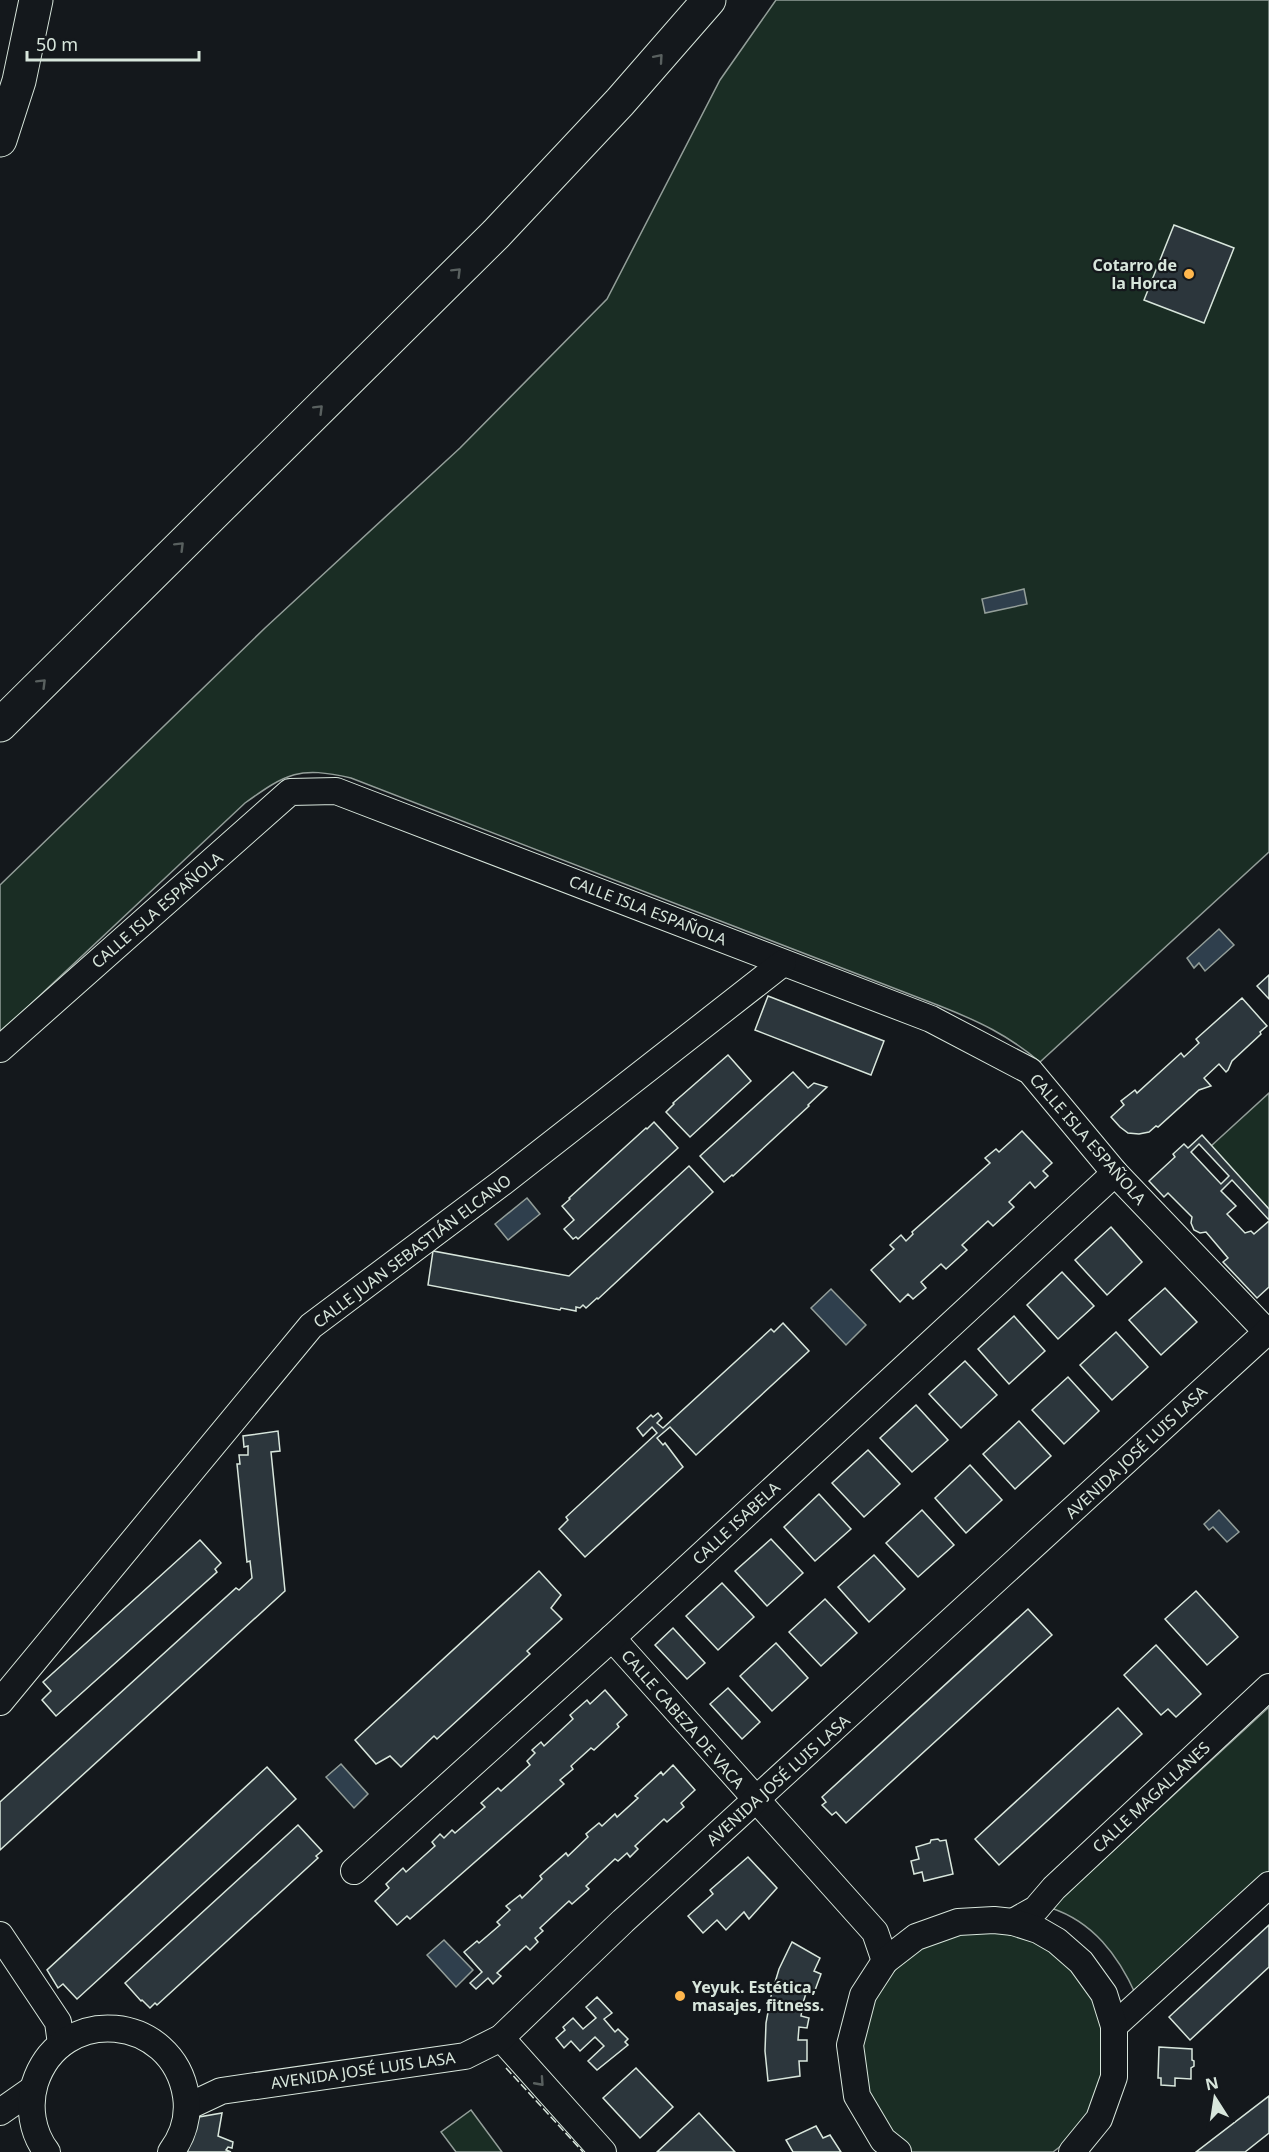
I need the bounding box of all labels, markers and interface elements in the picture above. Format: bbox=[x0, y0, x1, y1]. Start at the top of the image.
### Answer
scale bar bbox=[27, 24, 200, 62]
text: 50 m bbox=[36, 32, 78, 56]
one-way arrow bbox=[651, 54, 662, 65]
place label: Cotarro de la Horca bbox=[1092, 254, 1177, 294]
marker: Cotarro de la Horca bbox=[1182, 267, 1196, 281]
one-way arrow bbox=[450, 268, 461, 279]
one-way arrow bbox=[312, 405, 322, 416]
one-way arrow bbox=[173, 543, 184, 554]
one-way arrow bbox=[34, 680, 45, 691]
street label: CALLE ISLA ESPAÑOLA bbox=[87, 846, 228, 973]
street label: CALLE ISLA ESPAÑOLA bbox=[566, 870, 731, 951]
street label: CALLE ISLA ESPAÑOLA bbox=[1025, 1069, 1152, 1210]
street label: CALLE JUAN SEBASTIÁN ELCANO bbox=[309, 1169, 515, 1333]
street label: AVENIDA JOSÉ LUIS LASA bbox=[1060, 1380, 1212, 1523]
street label: CALLE ISABELA bbox=[687, 1476, 785, 1569]
street label: CALLE CABEZA DE VACA bbox=[617, 1645, 750, 1794]
street label: AVENIDA JOSÉ LUIS LASA bbox=[702, 1709, 855, 1850]
street label: CALLE MAGALLANES bbox=[1087, 1737, 1215, 1857]
place label: Yeyuk. Estética, masajes, fitness. bbox=[692, 1976, 824, 2016]
marker: Yeyuk. Estética, masajes, fitness. bbox=[673, 1989, 687, 2003]
street label: AVENIDA JOSÉ LUIS LASA bbox=[269, 2046, 457, 2094]
north arrow bbox=[1185, 2068, 1245, 2128]
text: N bbox=[1203, 2071, 1221, 2095]
one-way arrow bbox=[533, 2075, 544, 2085]

